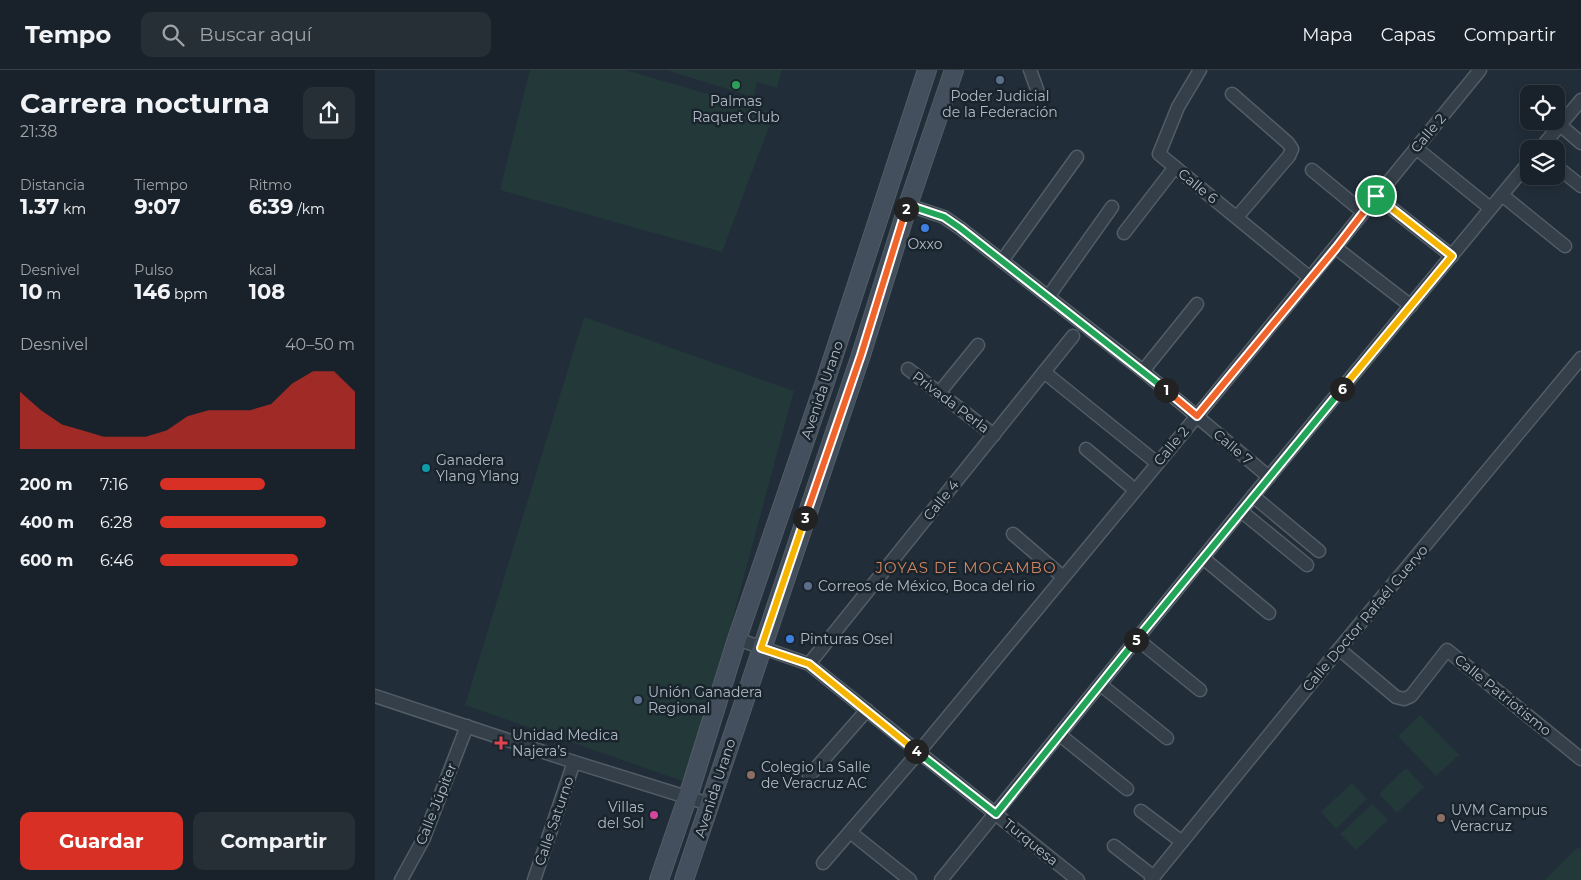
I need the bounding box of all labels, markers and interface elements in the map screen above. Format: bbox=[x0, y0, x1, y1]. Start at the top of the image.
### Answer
search box bbox=[141, 12, 491, 57]
text: Tempo bbox=[25, 20, 111, 49]
icon: search bbox=[159, 21, 187, 49]
text: Buscar aquí bbox=[199, 23, 312, 46]
text: Mapa bbox=[1302, 24, 1353, 46]
text: Capas bbox=[1381, 24, 1436, 46]
text: Compartir bbox=[1464, 24, 1556, 46]
marker: Poder Judicial de la Federación bbox=[994, 74, 1006, 86]
marker: Palmas Raquet Club bbox=[730, 79, 742, 91]
map controls bbox=[1520, 85, 1565, 185]
button: locate bbox=[1520, 85, 1565, 130]
text: Carrera nocturna bbox=[20, 86, 270, 120]
button: share bbox=[303, 87, 355, 139]
place label: Poder Judicial de la Federación bbox=[942, 87, 1058, 121]
place label: Palmas Raquet Club bbox=[692, 92, 780, 126]
street label: Calle 2 bbox=[1406, 110, 1450, 156]
text: 21:38 bbox=[20, 122, 58, 141]
button: layers bbox=[1520, 140, 1565, 185]
street label: Calle 6 bbox=[1174, 164, 1222, 208]
pin bbox=[1355, 175, 1397, 217]
text: Distancia bbox=[20, 176, 85, 194]
text: Tiempo bbox=[134, 176, 188, 194]
text: Ritmo bbox=[249, 176, 292, 194]
icon: arrive bbox=[1362, 182, 1390, 210]
text: 1.37 bbox=[20, 194, 59, 219]
text: 9:07 bbox=[134, 194, 180, 219]
text: 6:39 bbox=[249, 194, 293, 219]
pin: 2 bbox=[893, 196, 919, 222]
text: km bbox=[59, 200, 86, 218]
text: /km bbox=[293, 200, 325, 218]
text: 2 bbox=[902, 200, 911, 218]
marker: Oxxo bbox=[919, 222, 931, 234]
place label: Oxxo bbox=[907, 235, 943, 253]
text: Desnivel bbox=[20, 261, 80, 279]
text: Pulso bbox=[134, 261, 173, 279]
text: kcal bbox=[249, 261, 277, 279]
text: 10 bbox=[20, 279, 43, 304]
text: 146 bbox=[134, 279, 170, 304]
text: 108 bbox=[249, 279, 285, 304]
text: m bbox=[43, 285, 61, 303]
text: bpm bbox=[170, 285, 208, 303]
text: Desnivel bbox=[20, 335, 88, 354]
text: 40–50 m bbox=[285, 335, 355, 354]
street label: Avenida Urano bbox=[797, 338, 847, 442]
street label: Privada Perla bbox=[909, 367, 993, 437]
pin: 6 bbox=[1329, 376, 1355, 402]
pin: 1 bbox=[1153, 378, 1179, 402]
text: 6 bbox=[1338, 380, 1347, 398]
text: 1 bbox=[1164, 381, 1169, 399]
street label: Calle 2 bbox=[1149, 423, 1193, 469]
street label: Calle 7 bbox=[1210, 425, 1256, 469]
place label: Ganadera Ylang Ylang bbox=[436, 451, 519, 485]
marker: Ganadera Ylang Ylang bbox=[420, 462, 432, 474]
text: 200 m bbox=[20, 475, 72, 494]
text: 7:16 bbox=[100, 475, 128, 494]
street label: Calle 4 bbox=[919, 476, 963, 524]
pin: 3 bbox=[793, 506, 817, 530]
text: 3 bbox=[801, 509, 810, 527]
text: 400 m bbox=[20, 513, 74, 532]
text: 6:28 bbox=[100, 513, 132, 532]
street label: Calle Doctor Rafaél Cuervo bbox=[1298, 541, 1432, 695]
text: 600 m bbox=[20, 551, 73, 570]
text: 6:46 bbox=[100, 551, 133, 570]
district label: JOYAS DE MOCAMBO bbox=[875, 558, 1057, 577]
place label: Correos de México, Boca del rio bbox=[818, 577, 1035, 595]
marker: Correos de México, Boca del rio bbox=[802, 580, 814, 592]
pin: 5 bbox=[1123, 628, 1149, 652]
place label: Pinturas Osel bbox=[800, 630, 893, 648]
text: 5 bbox=[1132, 631, 1141, 649]
marker: Pinturas Osel bbox=[784, 633, 796, 645]
street label: Calle Patriotismo bbox=[1451, 650, 1555, 740]
place label: Unión Ganadera Regional bbox=[648, 683, 762, 717]
marker: Unión Ganadera Regional bbox=[632, 694, 644, 706]
place label: Unidad Medica Najera’s bbox=[512, 726, 618, 760]
marker: Unidad Medica Najera’s bbox=[494, 736, 508, 750]
street label: Avenida Urano bbox=[691, 736, 740, 840]
pin: 4 bbox=[903, 738, 929, 764]
text: 4 bbox=[912, 742, 921, 760]
place label: Colegio La Salle de Veracruz AC bbox=[761, 758, 870, 792]
street label: Calle Júpiter bbox=[411, 760, 461, 848]
marker: Colegio La Salle de Veracruz AC bbox=[745, 769, 757, 781]
street label: Calle Saturno bbox=[530, 774, 578, 868]
place label: Villas del Sol bbox=[597, 798, 644, 832]
place label: UVM Campus Veracruz bbox=[1451, 801, 1548, 835]
marker: Villas del Sol bbox=[648, 809, 660, 821]
button: Guardar bbox=[20, 812, 183, 870]
button: Compartir bbox=[193, 812, 355, 870]
marker: UVM Campus Veracruz bbox=[1435, 812, 1447, 824]
street label: Turquesa bbox=[1000, 815, 1062, 869]

